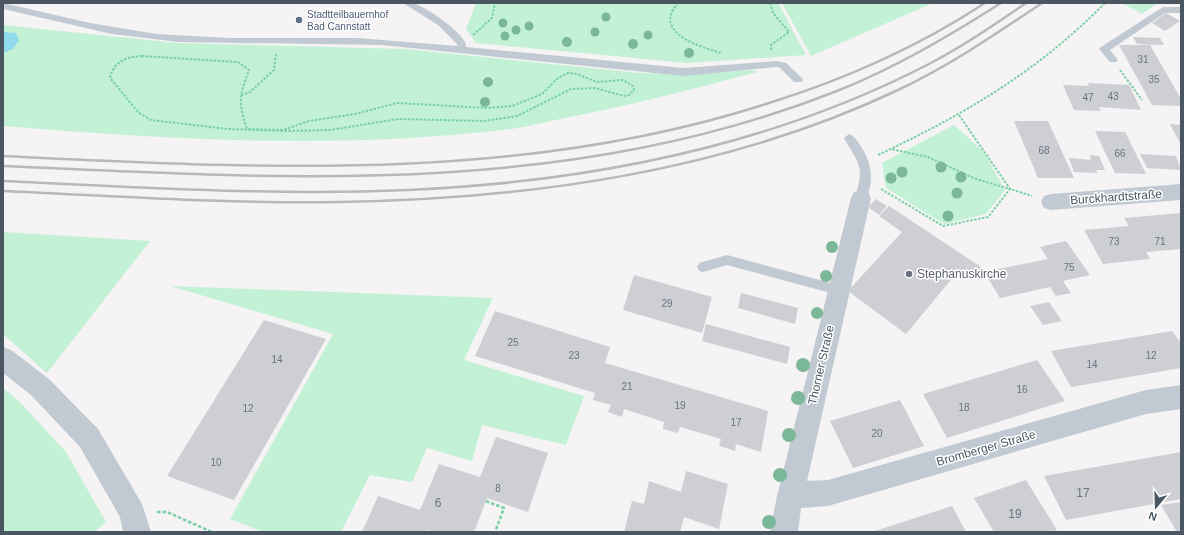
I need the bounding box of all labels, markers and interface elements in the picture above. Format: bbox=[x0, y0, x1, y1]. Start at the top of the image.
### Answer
place label: Stadtteilbauernhof Bad Cannstatt bbox=[307, 9, 388, 32]
marker: Stadtteilbauernhof Bad Cannstatt bbox=[294, 15, 304, 25]
house number: 31 bbox=[1137, 54, 1149, 65]
house number: 35 bbox=[1148, 74, 1160, 85]
house number: 43 bbox=[1107, 91, 1119, 102]
house number: 47 bbox=[1082, 92, 1094, 103]
house number: 68 bbox=[1038, 145, 1050, 156]
house number: 66 bbox=[1114, 148, 1126, 159]
street label: Burckhardtstraße bbox=[1070, 187, 1163, 207]
house number: 73 bbox=[1108, 236, 1120, 247]
house number: 71 bbox=[1154, 236, 1166, 247]
house number: 75 bbox=[1063, 262, 1075, 273]
place label: Stephanuskirche bbox=[917, 267, 1007, 281]
marker: Stephanuskirche bbox=[904, 269, 914, 279]
house number: 29 bbox=[661, 298, 673, 309]
street label: Thorner Straße bbox=[805, 323, 837, 406]
house number: 25 bbox=[507, 337, 519, 348]
house number: 23 bbox=[568, 350, 580, 361]
house number: 12 bbox=[1145, 350, 1157, 361]
house number: 14 bbox=[271, 354, 283, 365]
house number: 14 bbox=[1086, 359, 1098, 370]
house number: 21 bbox=[621, 381, 633, 392]
house number: 16 bbox=[1016, 384, 1028, 395]
house number: 19 bbox=[674, 400, 686, 411]
house number: 18 bbox=[958, 402, 970, 413]
house number: 12 bbox=[242, 403, 254, 414]
house number: 17 bbox=[730, 417, 742, 428]
street label: Bromberger Straße bbox=[935, 427, 1038, 469]
house number: 20 bbox=[871, 428, 883, 439]
house number: 10 bbox=[210, 457, 222, 468]
house number: 8 bbox=[495, 483, 501, 494]
house number: 17 bbox=[1076, 486, 1090, 500]
north arrow bbox=[1136, 487, 1176, 527]
house number: 6 bbox=[435, 496, 442, 510]
house number: 19 bbox=[1008, 507, 1022, 521]
text: N bbox=[1147, 509, 1158, 523]

